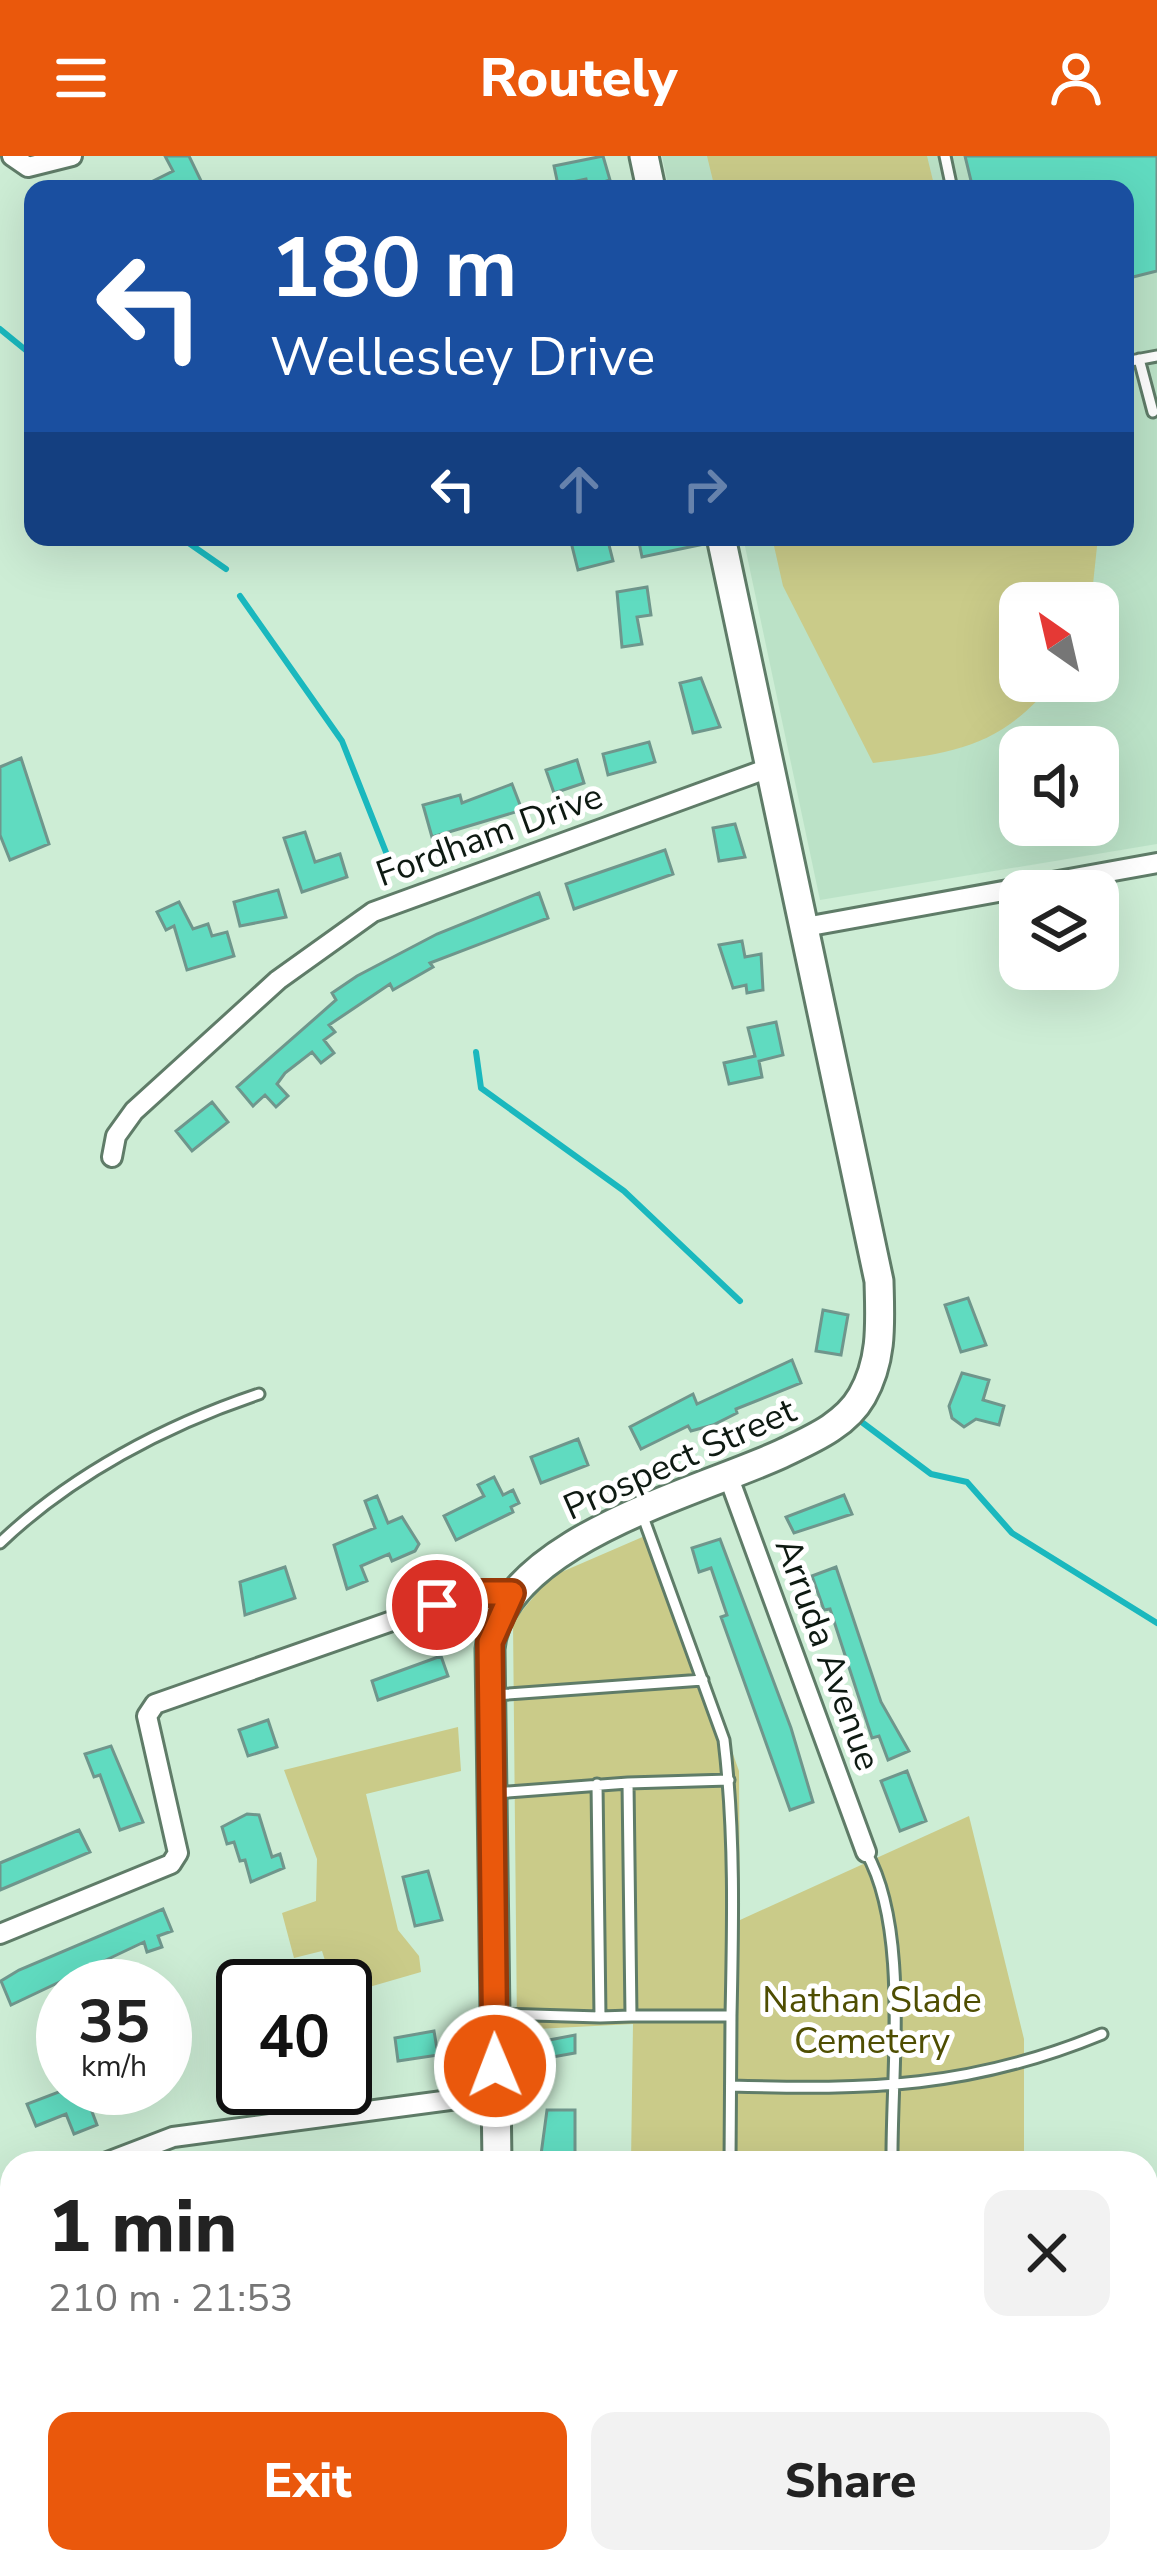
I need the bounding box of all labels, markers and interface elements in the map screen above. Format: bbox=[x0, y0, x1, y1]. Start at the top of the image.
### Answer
text: Routely bbox=[480, 41, 677, 115]
icon: menu bbox=[48, 45, 114, 111]
icon: person bbox=[1043, 45, 1109, 111]
text: 180 m bbox=[270, 211, 518, 326]
icon: left bbox=[72, 228, 228, 384]
text: Wellesley Drive bbox=[270, 320, 655, 394]
icon: left bbox=[420, 456, 486, 522]
icon: ahead bbox=[546, 456, 612, 522]
icon: right bbox=[672, 456, 738, 522]
north arrow bbox=[999, 582, 1119, 702]
map controls bbox=[999, 582, 1119, 990]
button: sound bbox=[999, 726, 1119, 846]
street label: Fordham Drive bbox=[369, 772, 610, 899]
button: layers bbox=[999, 870, 1119, 990]
street label: Prospect Street bbox=[556, 1386, 804, 1532]
street label: Arruda Avenue bbox=[763, 1531, 892, 1778]
pin bbox=[386, 1554, 488, 1656]
icon: arrive bbox=[404, 1572, 470, 1638]
speed limit sign: 40 bbox=[216, 1959, 372, 2115]
park label: Nathan Slade Cemetery bbox=[762, 1976, 982, 2066]
text: 35 bbox=[78, 1981, 150, 2063]
position arrow bbox=[432, 2003, 558, 2129]
text: km/h bbox=[81, 2046, 147, 2087]
text: 1 min bbox=[48, 2178, 237, 2276]
button: close bbox=[984, 2190, 1110, 2316]
text: 210 m · 21:53 bbox=[48, 2272, 293, 2325]
button: Exit bbox=[48, 2412, 567, 2550]
button: Share bbox=[591, 2412, 1110, 2550]

